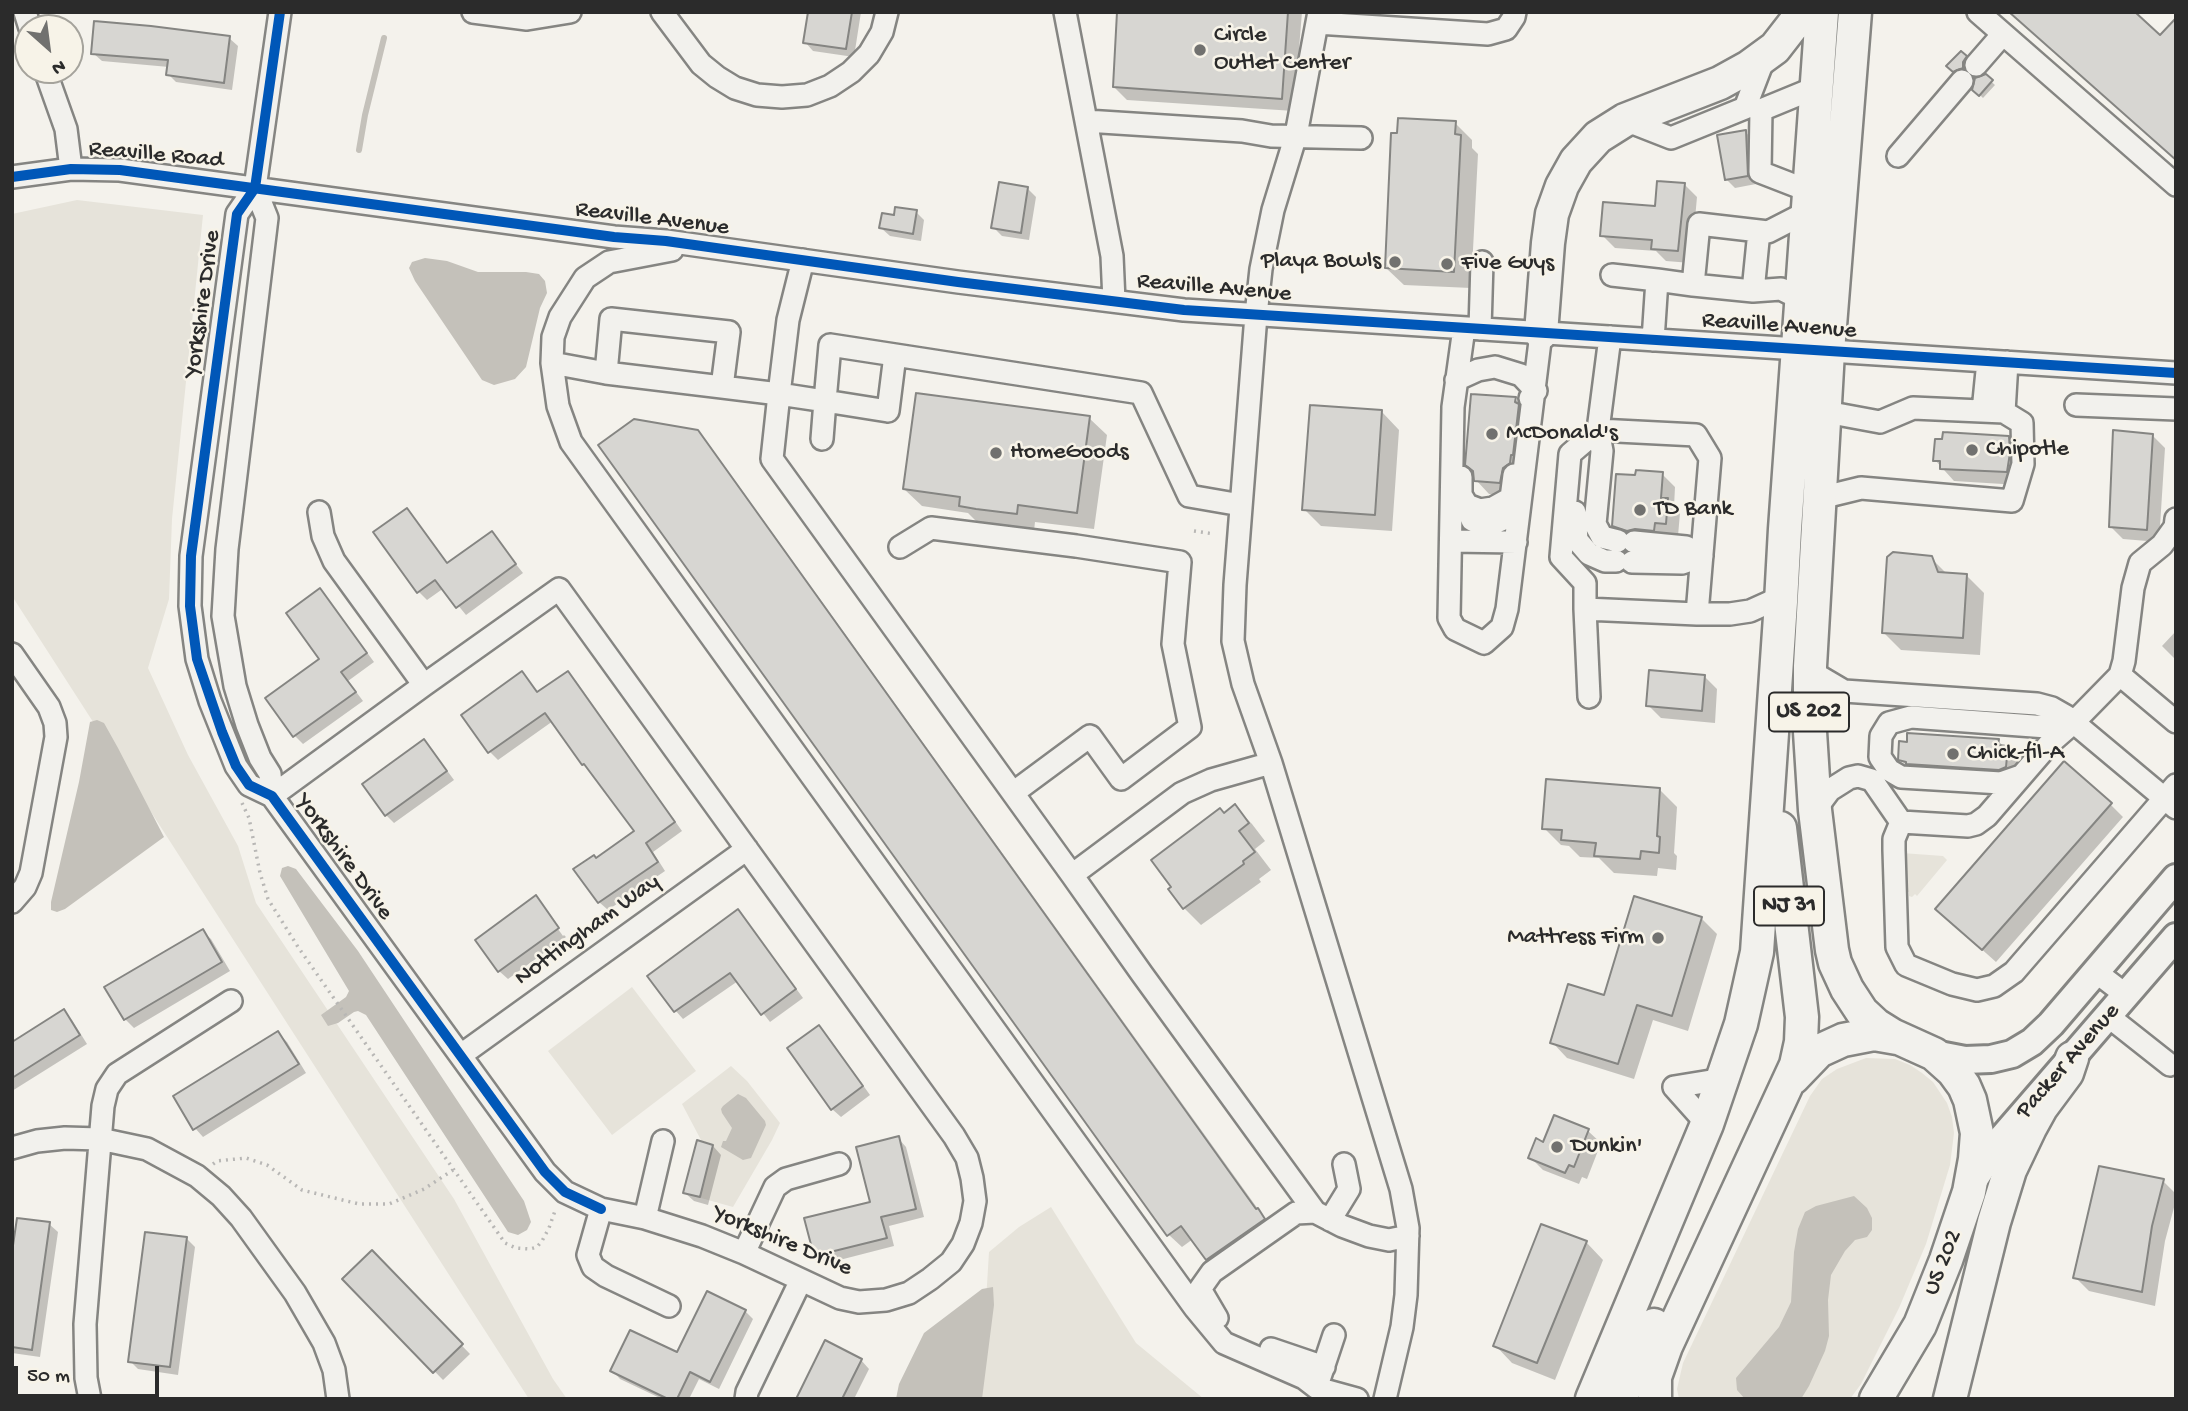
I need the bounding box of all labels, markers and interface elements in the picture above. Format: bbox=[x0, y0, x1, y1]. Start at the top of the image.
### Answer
north arrow bbox=[14, 14, 84, 84]
place label: Circle Outlet Center bbox=[1214, 22, 1350, 78]
marker: Circle Outlet Center bbox=[1192, 42, 1208, 58]
text: N bbox=[47, 53, 69, 79]
street label: Reaville Road bbox=[87, 136, 225, 176]
street label: Reaville Avenue bbox=[573, 196, 731, 244]
street label: Yorkshire Drive bbox=[179, 228, 229, 380]
place label: Playa Bowls bbox=[1261, 248, 1381, 276]
place label: Five Guys bbox=[1461, 250, 1554, 278]
marker: Playa Bowls bbox=[1387, 254, 1403, 270]
marker: Five Guys bbox=[1439, 256, 1455, 272]
street label: Reaville Avenue bbox=[1136, 268, 1292, 310]
street label: Reaville Avenue bbox=[1701, 307, 1857, 347]
place label: McDonald's bbox=[1506, 420, 1618, 448]
marker: McDonald's bbox=[1484, 426, 1500, 442]
place label: Chipotle bbox=[1986, 436, 2069, 464]
place label: HomeGoods bbox=[1010, 439, 1129, 467]
marker: Chipotle bbox=[1964, 442, 1980, 458]
marker: HomeGoods bbox=[988, 445, 1004, 461]
place label: TD Bank bbox=[1654, 496, 1732, 524]
marker: TD Bank bbox=[1632, 502, 1648, 518]
road number: US 202 bbox=[1769, 692, 1849, 732]
place label: Chick-fil-A bbox=[1967, 740, 2064, 768]
marker: Chick-fil-A bbox=[1945, 746, 1961, 762]
street label: Yorkshire Drive bbox=[288, 789, 398, 927]
street label: Nottingham Way bbox=[510, 869, 666, 993]
road number: NJ 31 bbox=[1754, 886, 1824, 925]
place label: Mattress Firm bbox=[1507, 924, 1644, 952]
marker: Mattress Firm bbox=[1650, 930, 1666, 946]
street label: Packer Avenue bbox=[2011, 998, 2127, 1126]
place label: Dunkin' bbox=[1571, 1133, 1643, 1161]
marker: Dunkin' bbox=[1549, 1139, 1565, 1155]
street label: Yorkshire Drive bbox=[708, 1200, 856, 1284]
street label: US 202 bbox=[1918, 1226, 1970, 1300]
scale bar bbox=[18, 1352, 163, 1396]
text: 50 m bbox=[27, 1365, 70, 1390]

